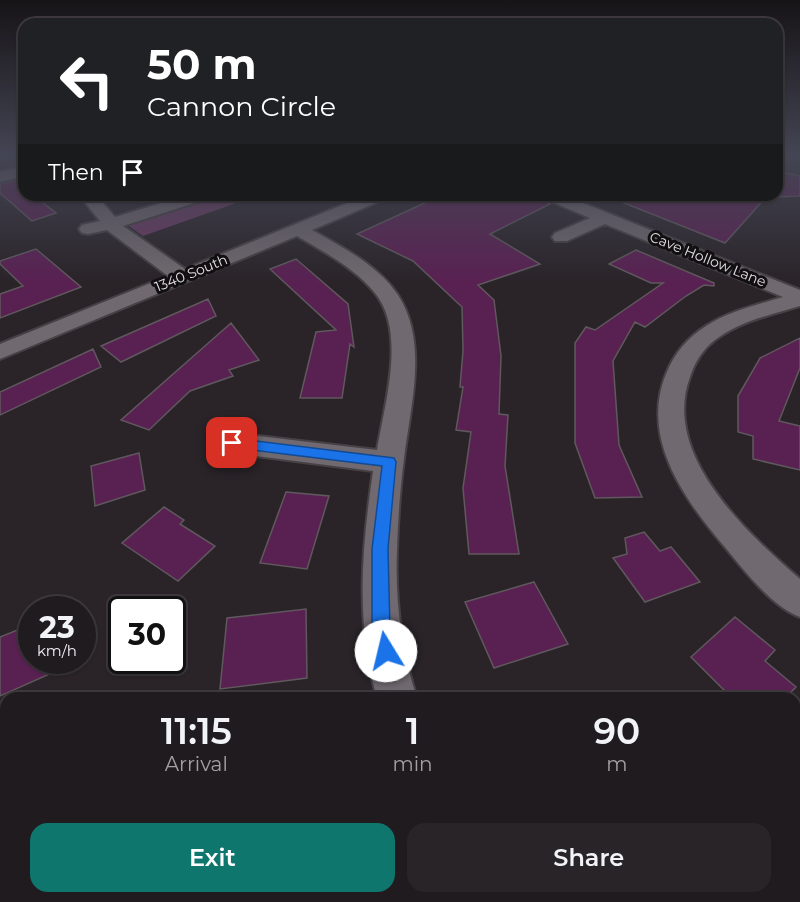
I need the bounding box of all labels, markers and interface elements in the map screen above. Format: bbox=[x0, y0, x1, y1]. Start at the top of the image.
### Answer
text: 50 m bbox=[147, 38, 256, 90]
icon: left bbox=[48, 42, 126, 120]
text: Cannon Circle bbox=[147, 90, 336, 123]
icon: arrive bbox=[116, 156, 149, 189]
text: Then bbox=[48, 159, 104, 186]
street label: Cave Hollow Lane bbox=[647, 227, 769, 291]
street label: 1340 South bbox=[152, 250, 230, 296]
pin bbox=[206, 417, 257, 468]
icon: arrive bbox=[215, 426, 248, 459]
speed limit sign: 30 bbox=[108, 596, 186, 674]
text: 23 bbox=[39, 609, 75, 646]
position arrow bbox=[354, 619, 418, 683]
text: km/h bbox=[37, 641, 77, 660]
text: 11:15 bbox=[161, 709, 232, 753]
text: 1 bbox=[406, 709, 419, 753]
text: 90 bbox=[593, 709, 640, 753]
text: Arrival bbox=[165, 752, 228, 776]
text: min bbox=[393, 752, 433, 776]
text: m bbox=[606, 752, 627, 776]
button: Exit bbox=[30, 823, 395, 892]
button: Share bbox=[407, 823, 771, 892]

